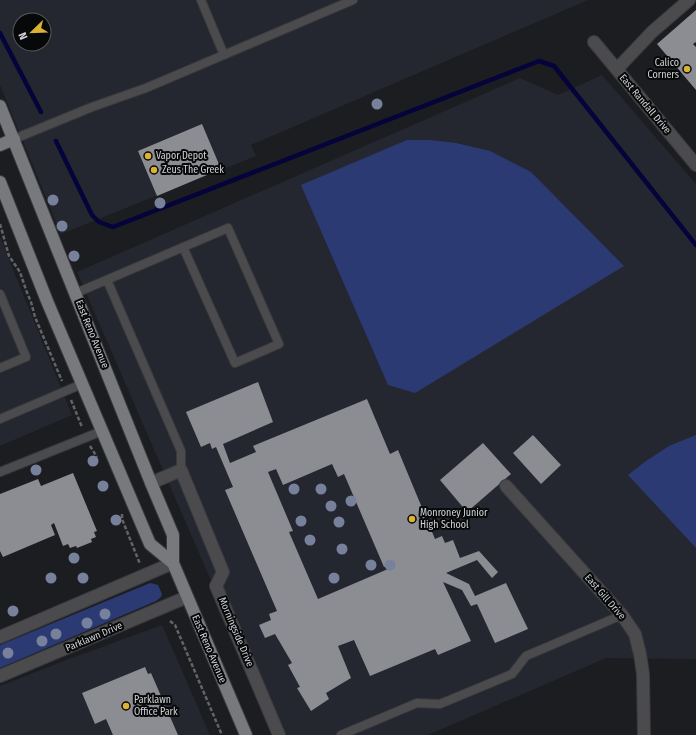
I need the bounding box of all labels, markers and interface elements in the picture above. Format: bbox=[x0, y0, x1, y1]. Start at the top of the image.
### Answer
north arrow bbox=[12, 12, 52, 52]
text: N bbox=[16, 30, 31, 41]
place label: Calico Corners bbox=[648, 57, 679, 81]
marker: Calico Corners bbox=[682, 64, 692, 74]
street label: East Randall Drive bbox=[617, 72, 673, 136]
place label: Vapor Depot bbox=[156, 150, 207, 162]
marker: Vapor Depot bbox=[143, 151, 153, 161]
place label: Zeus The Greek bbox=[162, 164, 224, 176]
marker: Zeus The Greek bbox=[149, 165, 159, 175]
street label: East Reno Avenue bbox=[73, 298, 111, 370]
place label: Monroney Junior High School bbox=[420, 507, 488, 531]
marker: Monroney Junior High School bbox=[407, 514, 417, 524]
street label: East Gill Drive bbox=[582, 572, 628, 622]
street label: Morningside Drive bbox=[216, 596, 256, 669]
street label: East Reno Avenue bbox=[189, 613, 229, 685]
street label: Parklawn Drive bbox=[64, 620, 124, 654]
place label: Parklawn Office Park bbox=[134, 694, 178, 718]
marker: Parklawn Office Park bbox=[121, 701, 131, 711]

